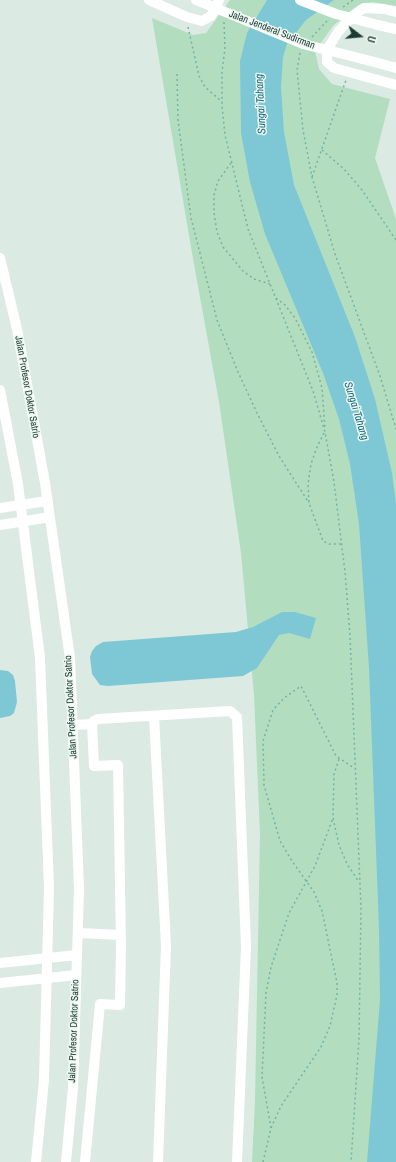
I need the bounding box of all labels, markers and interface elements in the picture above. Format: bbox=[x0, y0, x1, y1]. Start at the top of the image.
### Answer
street label: Jalan Jenderal Sudirman bbox=[227, 8, 317, 52]
north arrow bbox=[340, 16, 380, 56]
text: U bbox=[364, 34, 379, 44]
water label: Sungai Tahang bbox=[253, 73, 269, 135]
street label: Jalan Profesor Doktor Satrio bbox=[12, 335, 42, 439]
water label: Sungai Tahang bbox=[341, 380, 371, 442]
street label: Jalan Profesor Doktor Satrio bbox=[62, 655, 80, 759]
street label: Jalan Profesor Doktor Satrio bbox=[66, 979, 82, 1083]

